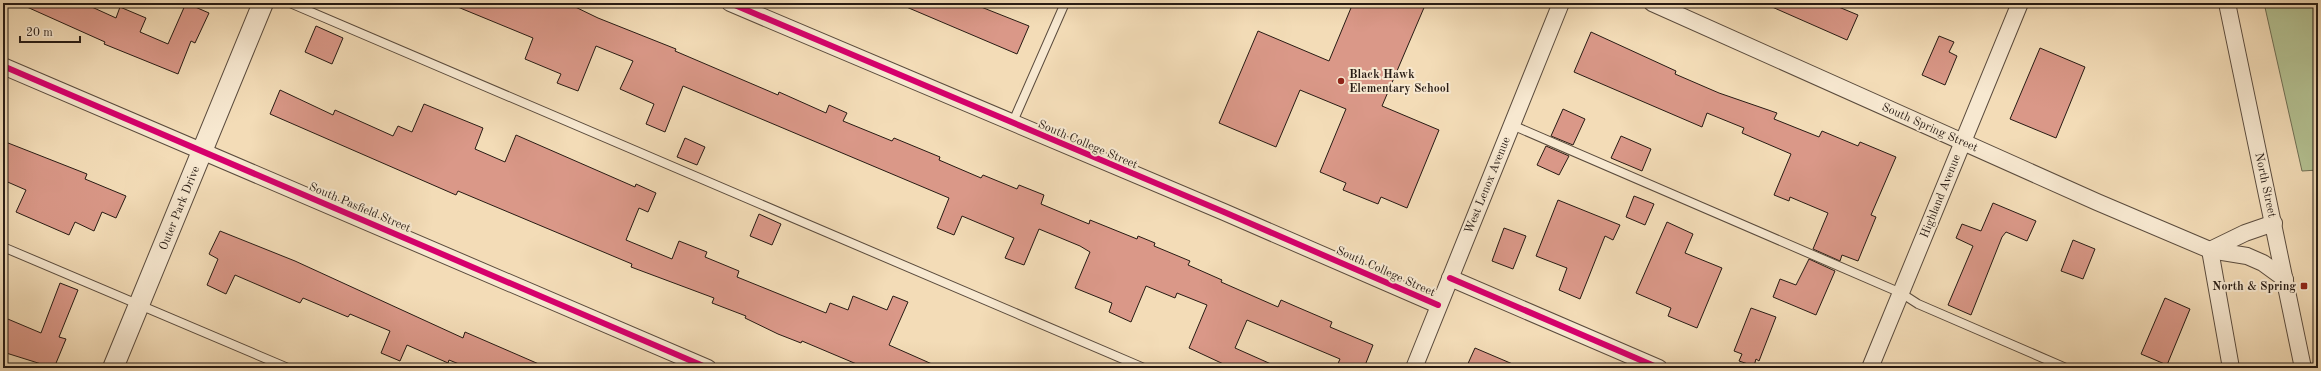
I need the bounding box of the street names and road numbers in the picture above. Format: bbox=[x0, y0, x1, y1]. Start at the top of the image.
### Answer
street label: South Spring Street bbox=[1880, 101, 1979, 155]
street label: South College Street bbox=[1036, 118, 1139, 171]
street label: West Lenox Avenue bbox=[1463, 135, 1513, 236]
street label: Highland Avenue bbox=[1919, 152, 1963, 240]
street label: North Street bbox=[2252, 152, 2278, 219]
street label: Outer Park Drive bbox=[158, 164, 202, 252]
street label: South Pasfield Street bbox=[307, 181, 412, 235]
street label: South College Street bbox=[1334, 245, 1437, 299]

